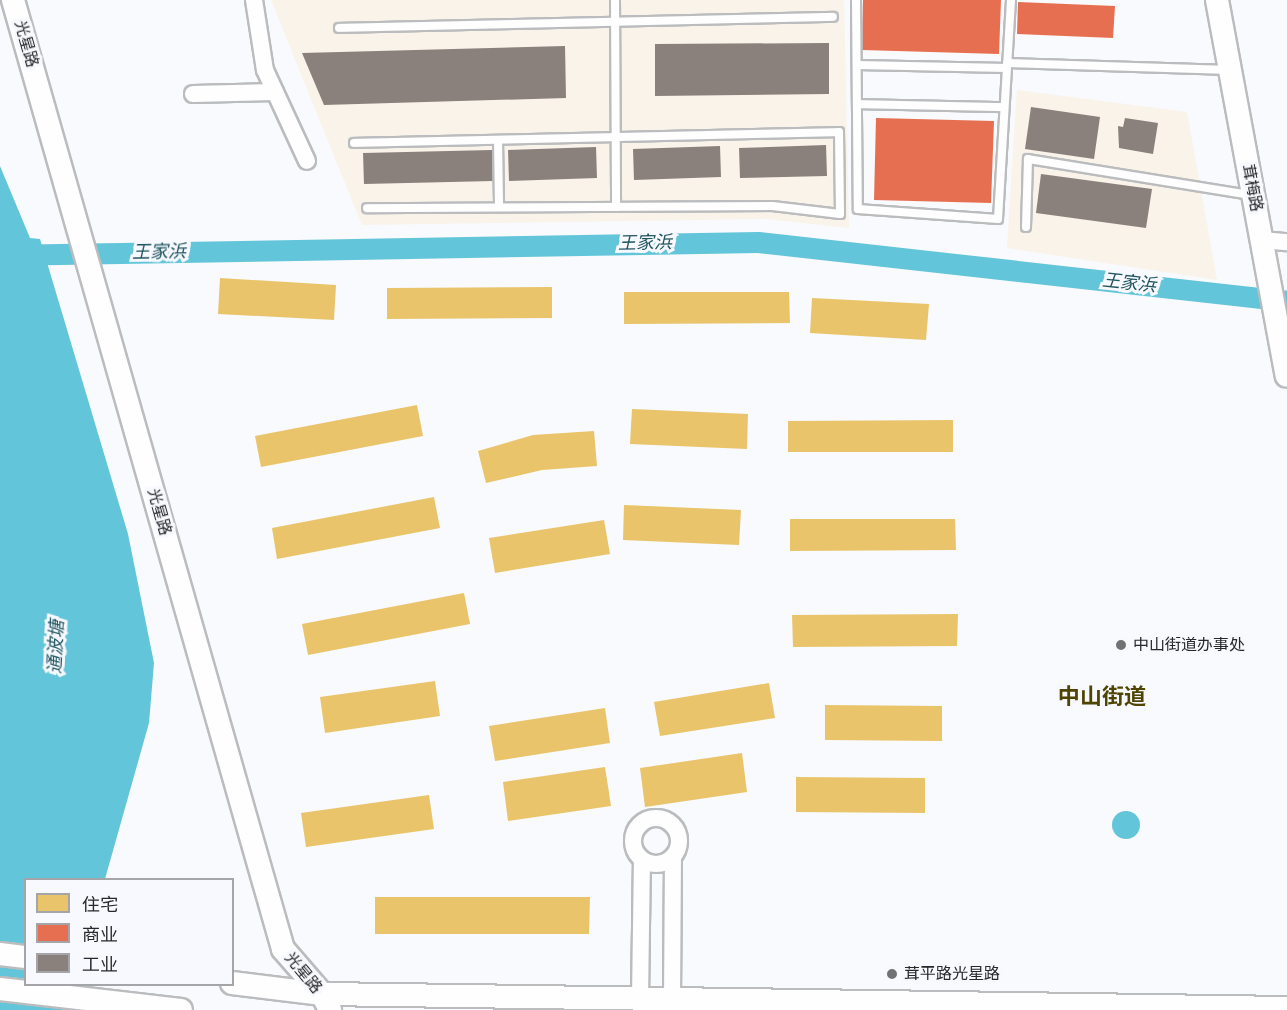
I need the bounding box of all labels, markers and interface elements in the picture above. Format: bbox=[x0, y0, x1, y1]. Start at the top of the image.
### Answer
street label: 光星路 bbox=[10, 18, 42, 70]
street label: 茸梅路 bbox=[1238, 163, 1266, 213]
water label: 王家浜 bbox=[618, 233, 672, 255]
water label: 王家浜 bbox=[132, 242, 186, 264]
water label: 王家浜 bbox=[1101, 270, 1157, 298]
street label: 光星路 bbox=[143, 486, 175, 538]
water label: 通波塘 bbox=[45, 619, 69, 675]
place label: 中山街道办事处 bbox=[1133, 635, 1245, 655]
marker: 中山街道办事处 bbox=[1114, 638, 1128, 652]
district label: 中山街道 bbox=[1058, 685, 1146, 711]
legend bbox=[24, 878, 234, 986]
text: 住宅 bbox=[82, 897, 118, 915]
text: 商业 bbox=[82, 927, 118, 945]
street label: 光星路 bbox=[280, 948, 326, 998]
text: 工业 bbox=[82, 957, 118, 975]
place label: 茸平路光星路 bbox=[904, 964, 1000, 984]
marker: 茸平路光星路 bbox=[885, 967, 899, 981]

